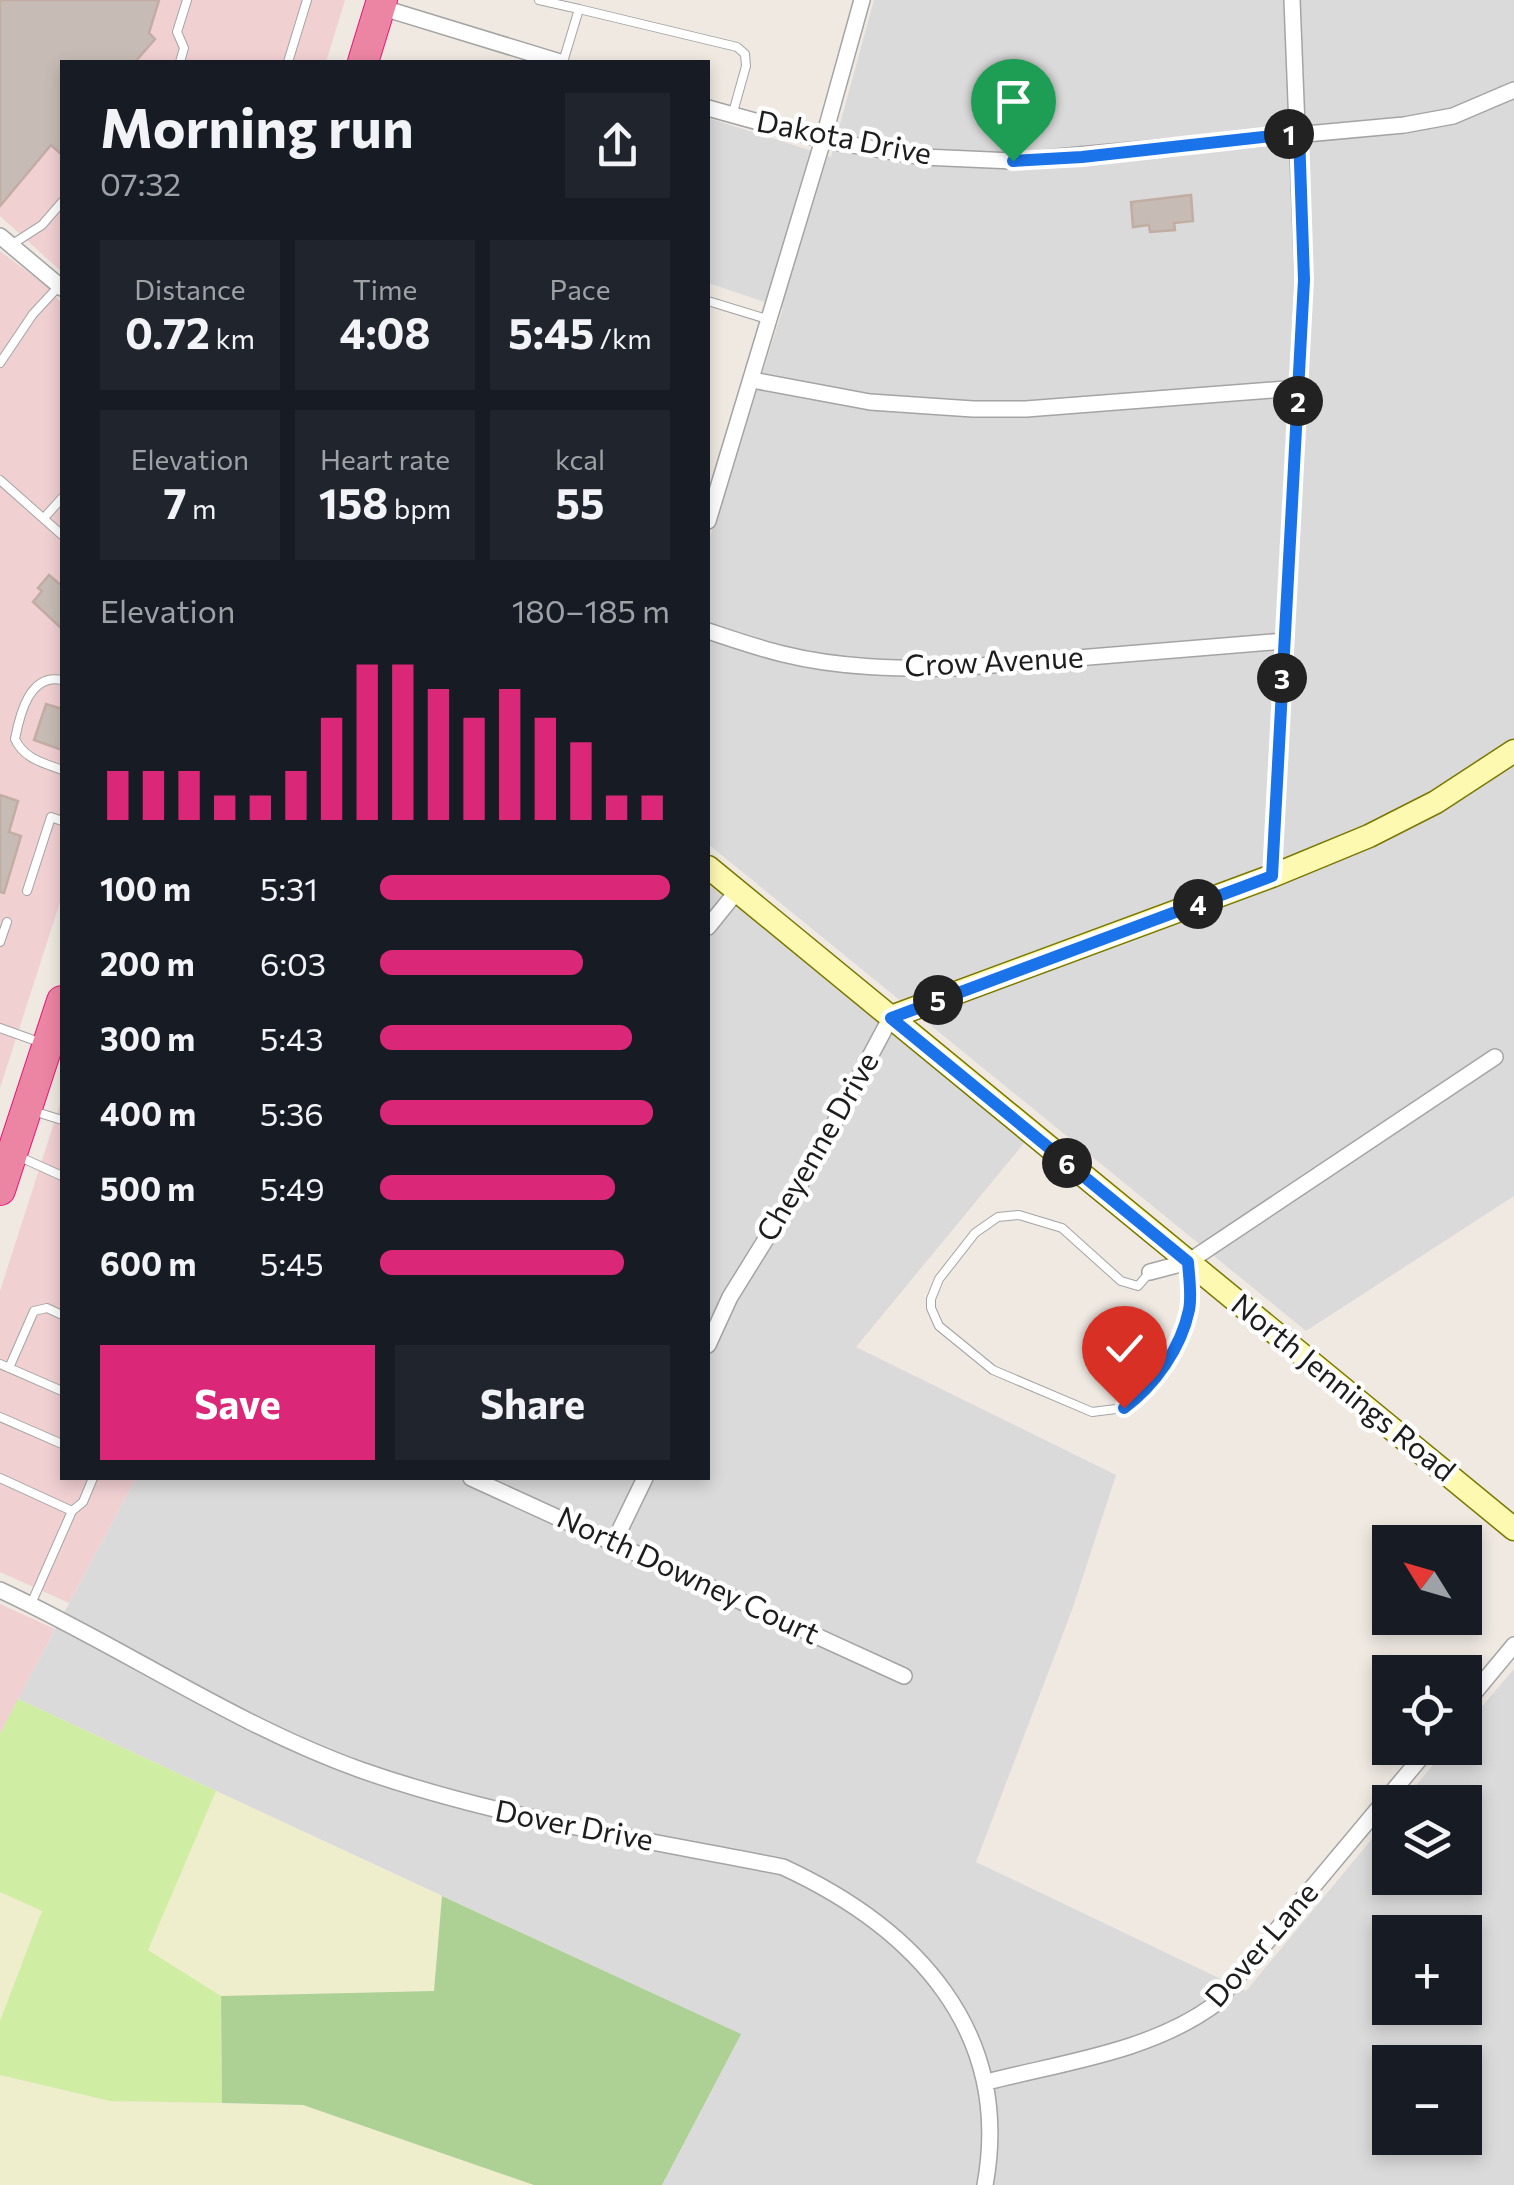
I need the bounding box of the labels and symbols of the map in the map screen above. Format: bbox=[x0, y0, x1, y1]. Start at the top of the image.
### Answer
pin bbox=[971, 59, 1056, 162]
street label: Dakota Drive bbox=[754, 100, 935, 171]
pin: 1 bbox=[1264, 109, 1314, 159]
pin: 2 bbox=[1273, 376, 1323, 426]
street label: Crow Avenue bbox=[903, 636, 1084, 683]
pin: 3 bbox=[1257, 653, 1307, 703]
pin: 4 bbox=[1173, 879, 1223, 929]
pin: 5 bbox=[913, 975, 963, 1025]
street label: Cheyenne Drive bbox=[747, 1045, 885, 1247]
pin: 6 bbox=[1042, 1138, 1092, 1188]
street label: North Jennings Road bbox=[1225, 1284, 1464, 1488]
pin bbox=[1082, 1306, 1167, 1409]
street label: North Downey Court bbox=[552, 1497, 826, 1651]
north arrow bbox=[1372, 1525, 1482, 1635]
street label: Dover Drive bbox=[492, 1790, 657, 1857]
street label: Dover Lane bbox=[1196, 1873, 1325, 2014]

